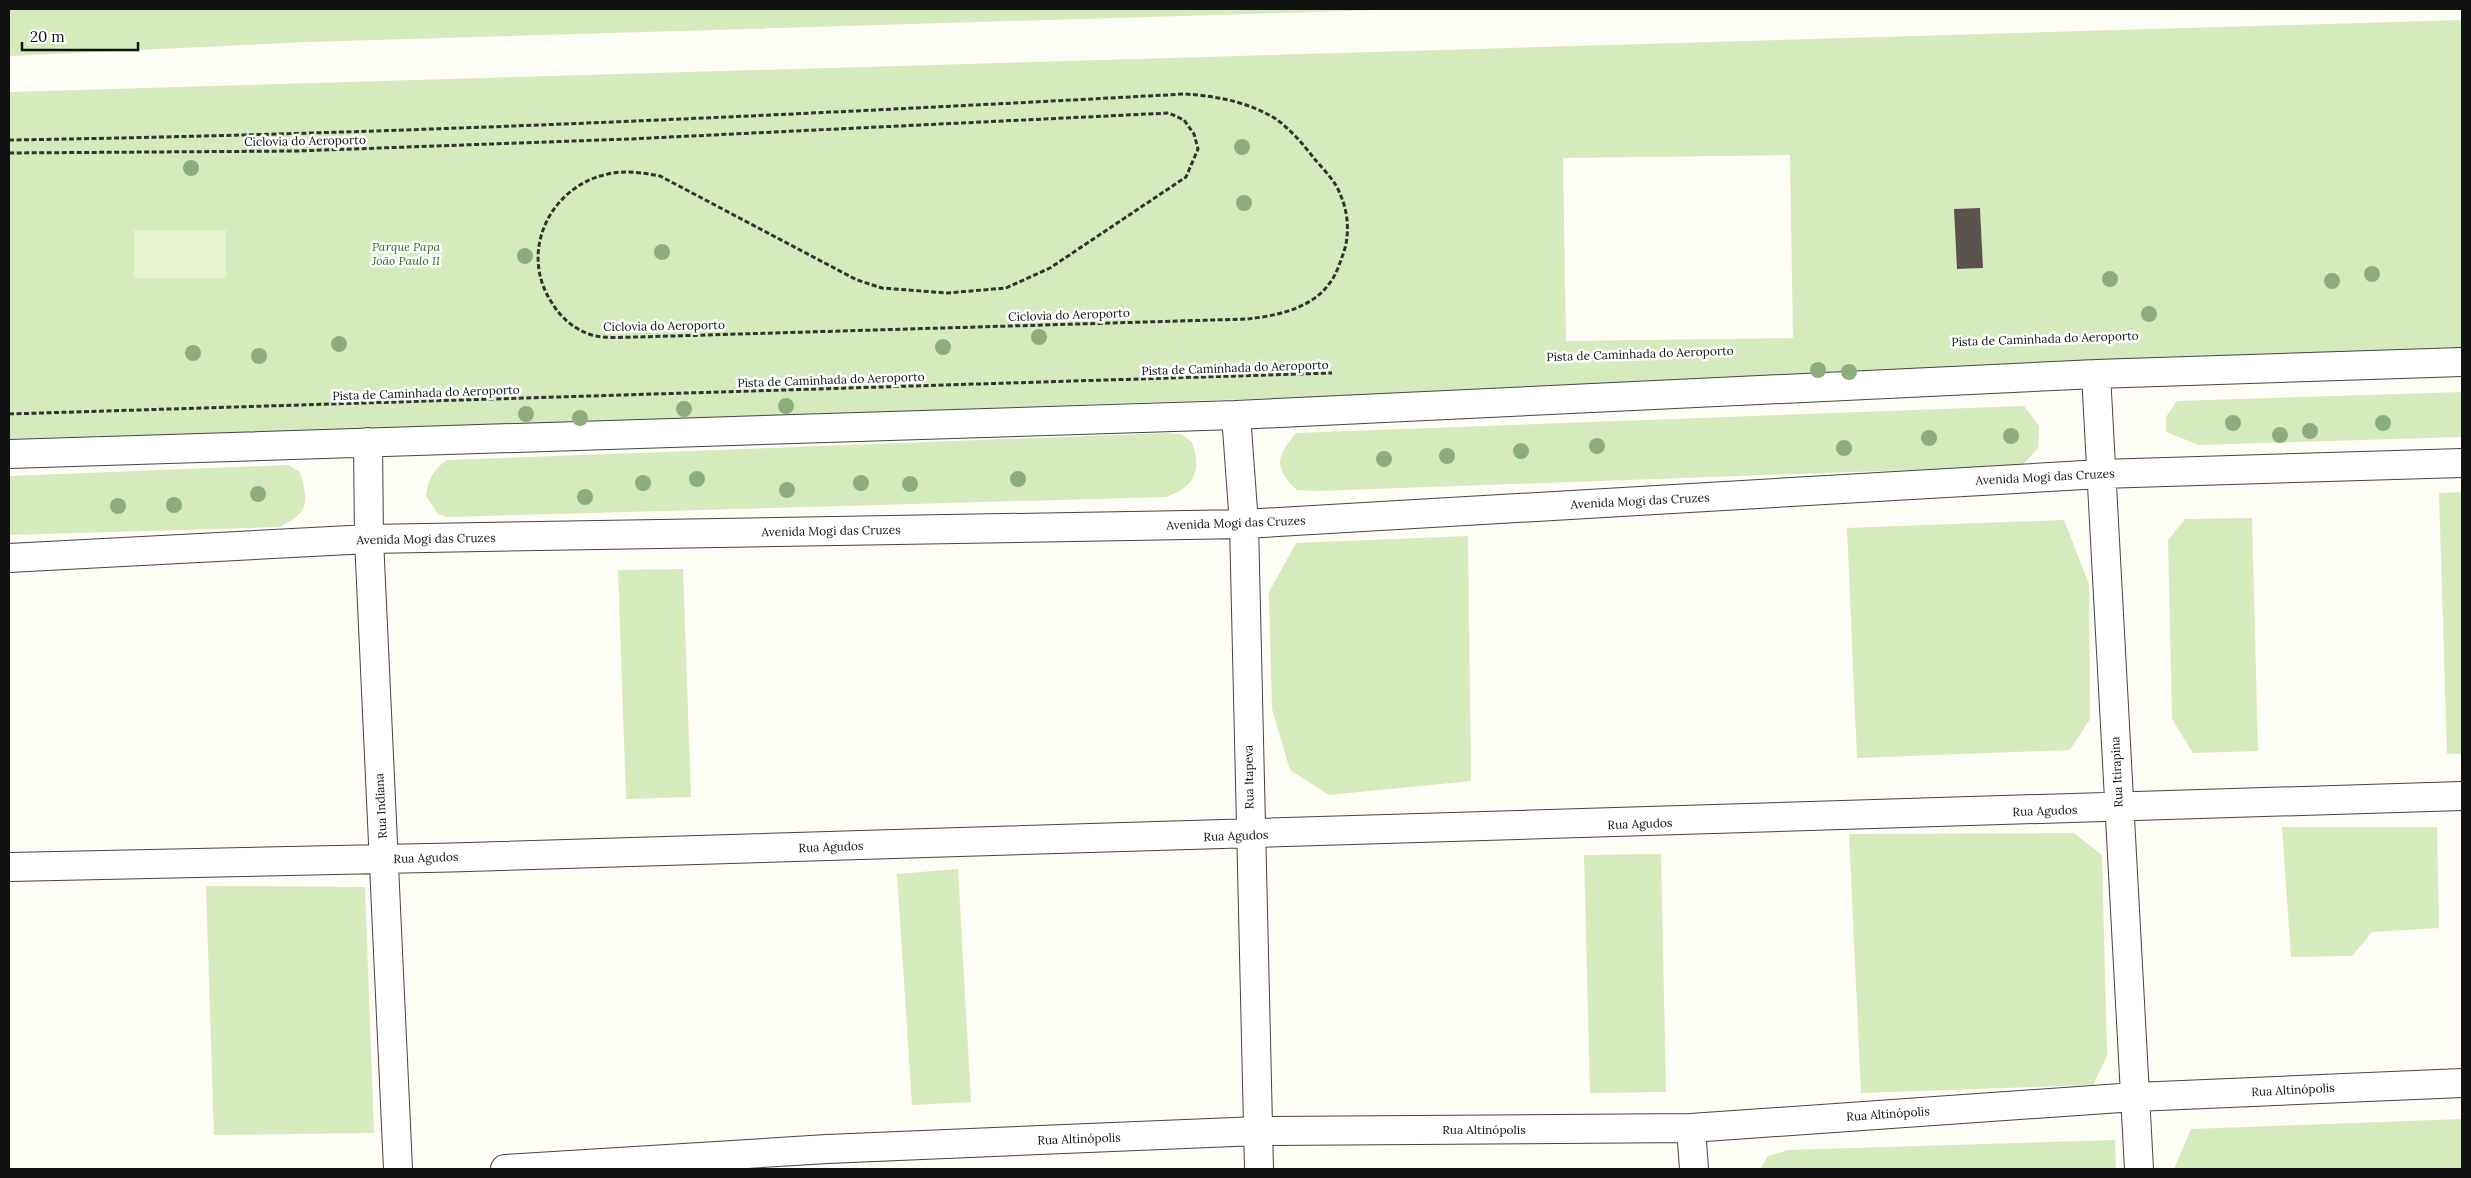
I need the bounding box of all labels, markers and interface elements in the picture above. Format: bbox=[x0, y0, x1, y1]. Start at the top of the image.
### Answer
scale bar bbox=[22, 20, 139, 52]
text: 20 m bbox=[30, 27, 65, 46]
street label: Ciclovia do Aeroporto bbox=[244, 132, 366, 149]
park label: Parque Papa João Paulo II bbox=[371, 239, 440, 268]
street label: Ciclovia do Aeroporto bbox=[1008, 305, 1130, 324]
street label: Ciclovia do Aeroporto bbox=[603, 317, 725, 334]
street label: Pista de Caminhada do Aeroporto bbox=[1951, 328, 2139, 349]
street label: Pista de Caminhada do Aeroporto bbox=[1546, 343, 1734, 364]
street label: Pista de Caminhada do Aeroporto bbox=[1141, 357, 1329, 378]
street label: Pista de Caminhada do Aeroporto bbox=[737, 369, 925, 390]
street label: Pista de Caminhada do Aeroporto bbox=[332, 382, 520, 403]
street label: Avenida Mogi das Cruzes bbox=[1974, 465, 2115, 488]
street label: Avenida Mogi das Cruzes bbox=[1569, 489, 1710, 512]
street label: Avenida Mogi das Cruzes bbox=[1165, 513, 1306, 532]
street label: Avenida Mogi das Cruzes bbox=[760, 522, 901, 539]
street label: Avenida Mogi das Cruzes bbox=[355, 530, 496, 547]
street label: Rua Itirapina bbox=[2107, 736, 2126, 808]
street label: Rua Itapeva bbox=[1240, 745, 1257, 809]
street label: Rua Indiana bbox=[371, 773, 390, 839]
street label: Rua Agudos bbox=[2012, 802, 2078, 819]
street label: Rua Agudos bbox=[1607, 815, 1673, 832]
street label: Rua Agudos bbox=[1203, 827, 1269, 844]
street label: Rua Agudos bbox=[798, 838, 864, 855]
street label: Rua Agudos bbox=[393, 849, 459, 866]
street label: Rua Altinópolis bbox=[2251, 1080, 2336, 1099]
street label: Rua Altinópolis bbox=[1846, 1103, 1931, 1124]
street label: Rua Altinópolis bbox=[1442, 1122, 1526, 1137]
street label: Rua Altinópolis bbox=[1037, 1130, 1121, 1147]

